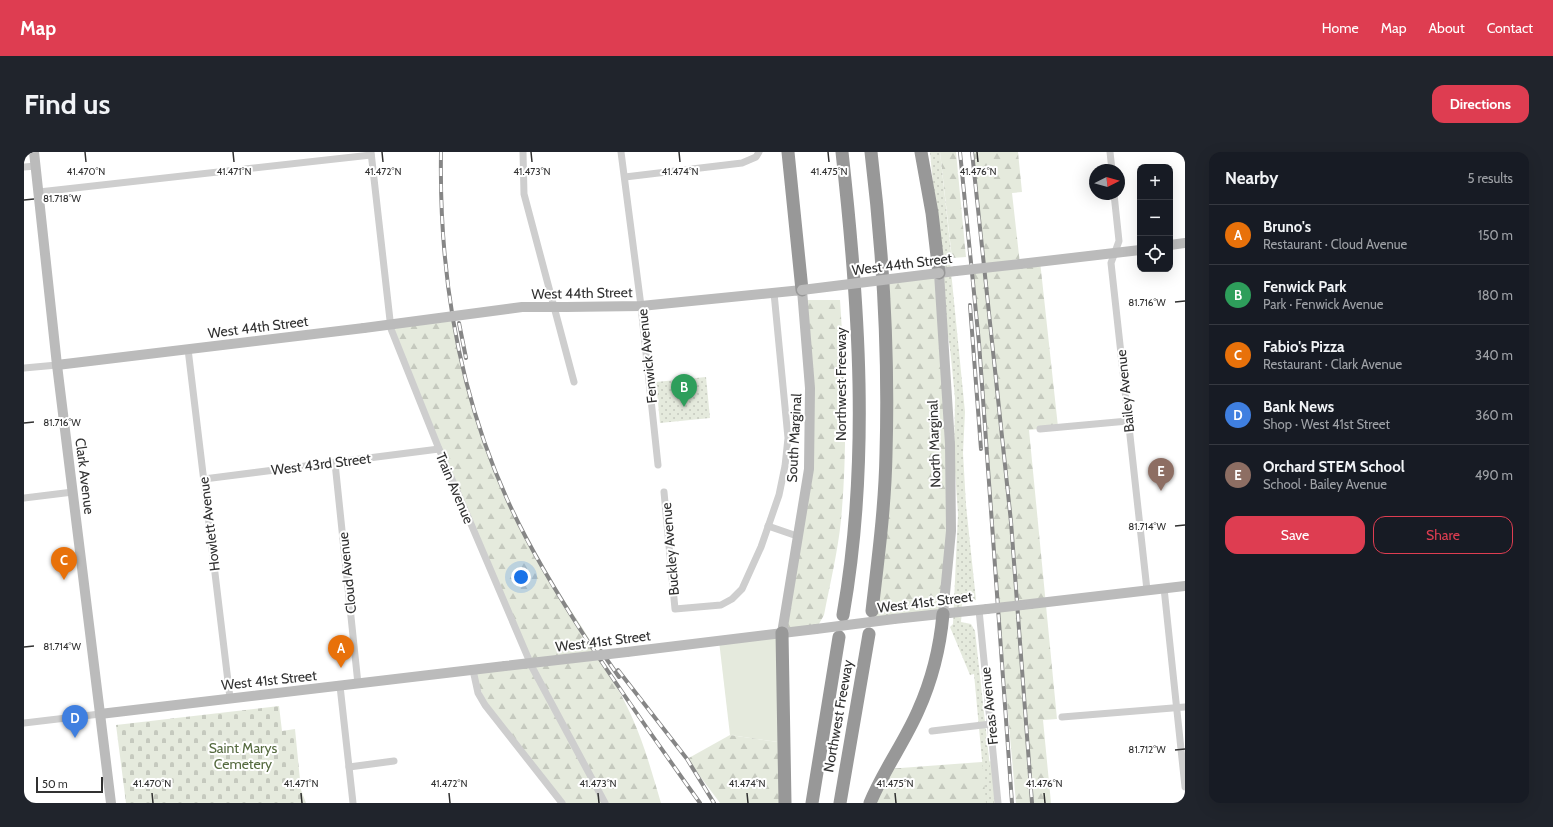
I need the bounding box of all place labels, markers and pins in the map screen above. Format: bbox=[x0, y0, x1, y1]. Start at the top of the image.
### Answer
pin: B bbox=[671, 374, 697, 407]
pin: E bbox=[1148, 458, 1174, 491]
pin: C bbox=[51, 547, 77, 580]
pin: A bbox=[328, 635, 354, 668]
pin: D bbox=[62, 705, 88, 738]

